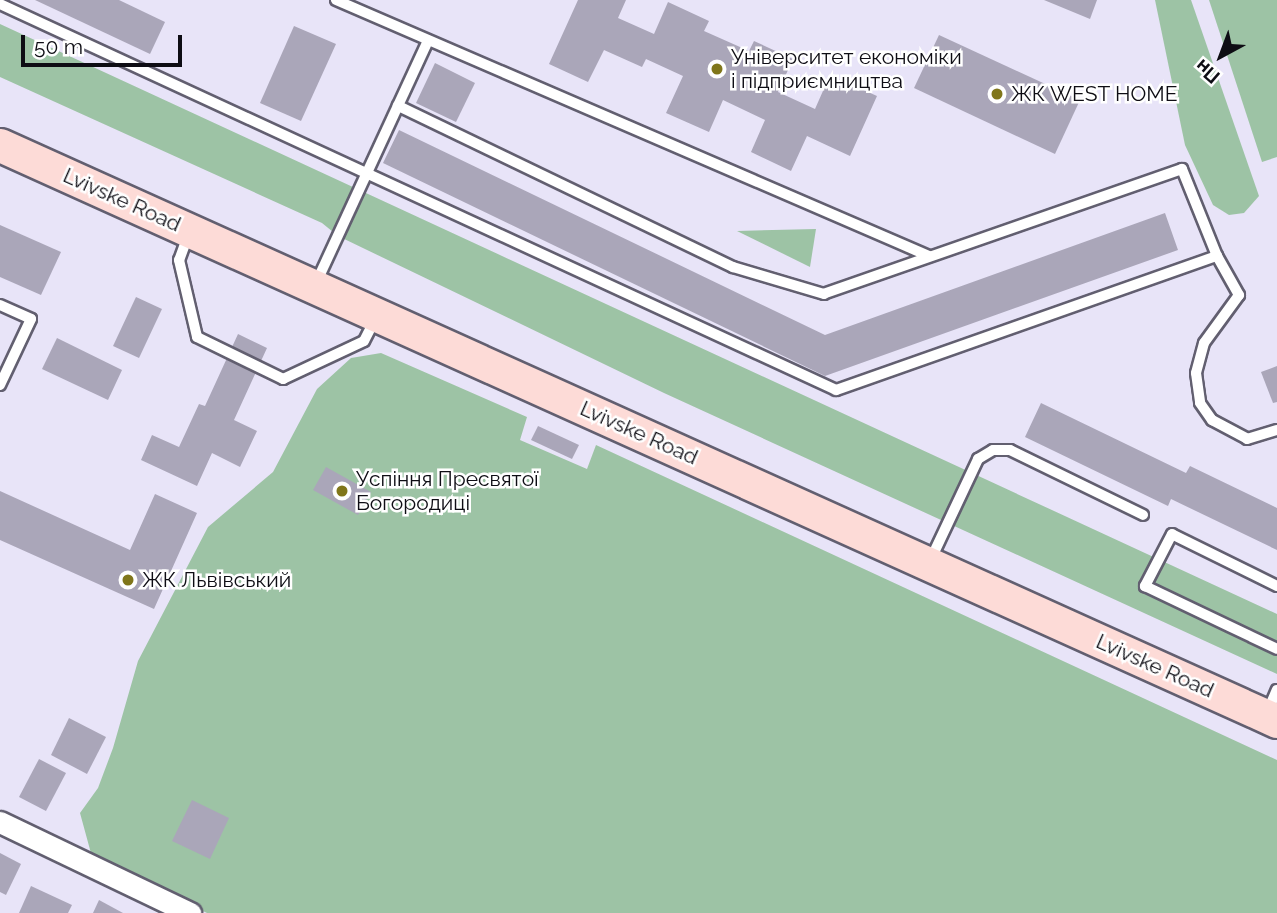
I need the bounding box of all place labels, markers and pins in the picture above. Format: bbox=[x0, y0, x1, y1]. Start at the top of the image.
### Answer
place label: Університет економіки і підприємництва bbox=[731, 44, 962, 94]
marker: Університет економіки і підприємництва bbox=[709, 61, 725, 77]
place label: ЖК WEST HOME bbox=[1011, 81, 1178, 107]
marker: ЖК WEST HOME bbox=[989, 86, 1005, 102]
place label: Успіння Пресвятої Богородиці bbox=[356, 466, 539, 516]
marker: Успіння Пресвятої Богородиці bbox=[334, 483, 350, 499]
place label: ЖК Львівський bbox=[142, 567, 292, 593]
marker: ЖК Львівський bbox=[120, 572, 136, 588]

